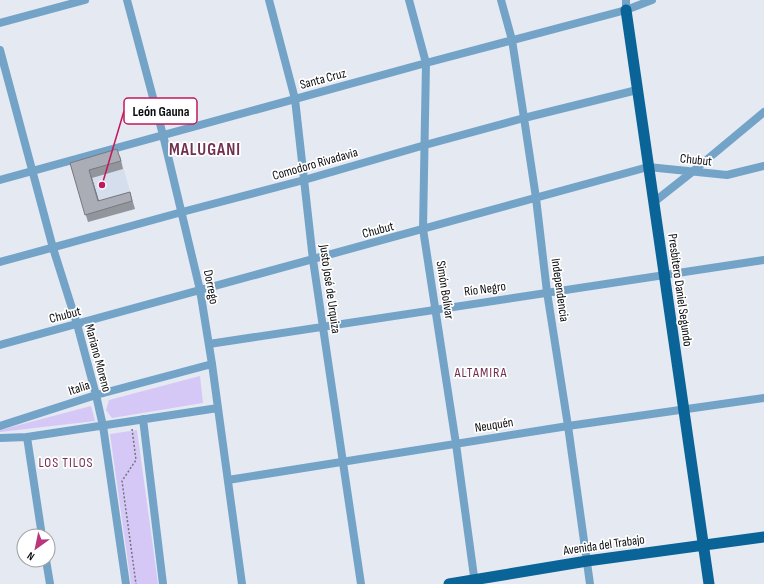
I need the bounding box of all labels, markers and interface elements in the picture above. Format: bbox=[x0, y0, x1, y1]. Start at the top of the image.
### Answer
street label: Santa Cruz bbox=[298, 65, 348, 93]
callout: León Gauna bbox=[124, 98, 197, 124]
text: León Gauna bbox=[132, 103, 190, 120]
district label: MALUGANI bbox=[169, 140, 241, 160]
street label: Comodoro Rivadavia bbox=[270, 144, 360, 184]
street label: Chubut bbox=[679, 150, 713, 170]
street label: Chubut bbox=[360, 218, 396, 242]
street label: Presbítero Daniel Segundo bbox=[664, 233, 696, 347]
street label: Justo José de Urquiza bbox=[316, 242, 344, 335]
street label: Independencia bbox=[548, 257, 572, 323]
street label: Simón Bolívar bbox=[432, 260, 458, 321]
street label: Dorrego bbox=[200, 268, 222, 306]
street label: Río Negro bbox=[463, 278, 507, 300]
street label: Chubut bbox=[47, 303, 83, 327]
street label: Mariano Moreno bbox=[81, 322, 115, 394]
district label: ALTAMIRA bbox=[454, 364, 507, 381]
street label: Italia bbox=[66, 377, 92, 399]
street label: Neuquén bbox=[474, 414, 514, 436]
district label: LOS TILOS bbox=[38, 454, 94, 471]
north arrow bbox=[16, 528, 56, 568]
street label: Avenida del Trabajo bbox=[561, 531, 646, 559]
text: N bbox=[25, 549, 37, 563]

